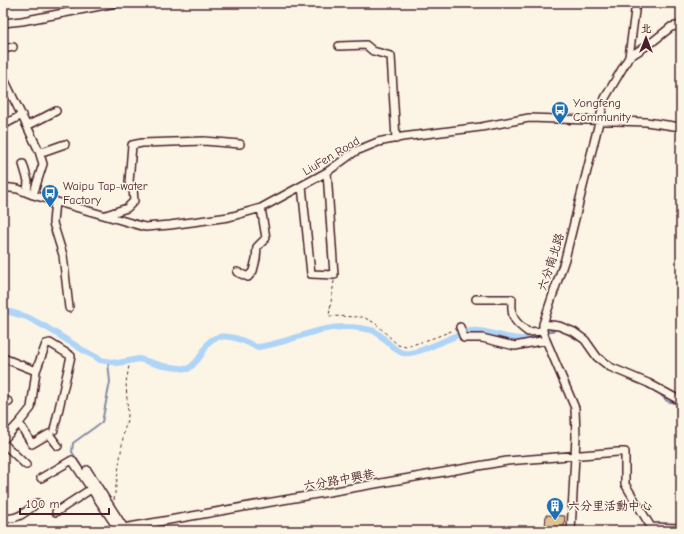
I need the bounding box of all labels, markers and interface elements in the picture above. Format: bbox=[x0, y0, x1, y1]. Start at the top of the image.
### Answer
north arrow bbox=[626, 18, 666, 58]
text: 北 bbox=[641, 22, 652, 35]
place label: Yongfeng Community bbox=[573, 96, 631, 124]
bus stop icon: Yongfeng Community bbox=[550, 100, 570, 125]
street label: LiuFen Road bbox=[300, 134, 362, 178]
place label: Waipu Tap-water Factory bbox=[63, 179, 148, 207]
bus stop icon: Waipu Tap-water Factory bbox=[40, 183, 60, 208]
street label: 六分南北路 bbox=[535, 231, 567, 293]
street label: 六分路中興巷 bbox=[302, 467, 376, 493]
scale bar bbox=[20, 490, 109, 516]
building icon: 六分里活動中心 bbox=[545, 496, 565, 521]
text: 100 m bbox=[26, 497, 59, 511]
place label: 六分里活動中心 bbox=[568, 499, 652, 513]

